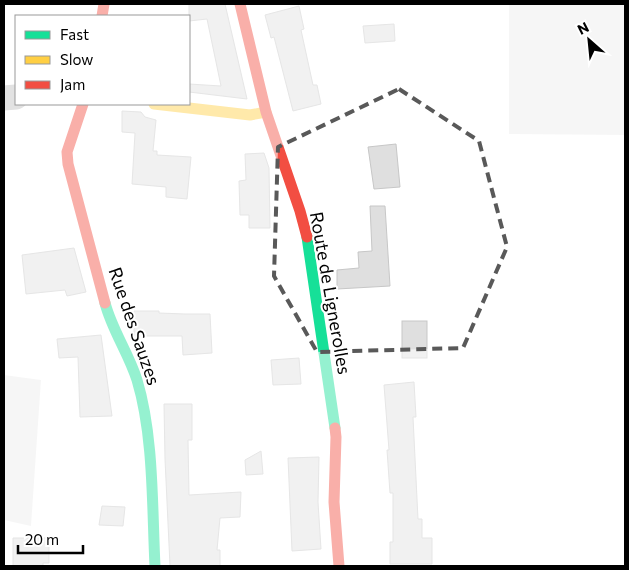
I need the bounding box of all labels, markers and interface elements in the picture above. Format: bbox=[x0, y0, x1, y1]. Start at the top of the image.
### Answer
legend bbox=[15, 15, 190, 105]
north arrow bbox=[564, 15, 614, 65]
text: N bbox=[574, 18, 591, 38]
text: Fast bbox=[60, 25, 89, 43]
text: Slow bbox=[60, 50, 93, 68]
text: Jam bbox=[60, 75, 85, 93]
street label: Route de Lignerolles bbox=[306, 210, 356, 376]
street label: Rue des Sauzes bbox=[105, 264, 165, 388]
scale bar bbox=[18, 522, 82, 554]
text: 20 m bbox=[25, 530, 59, 548]

